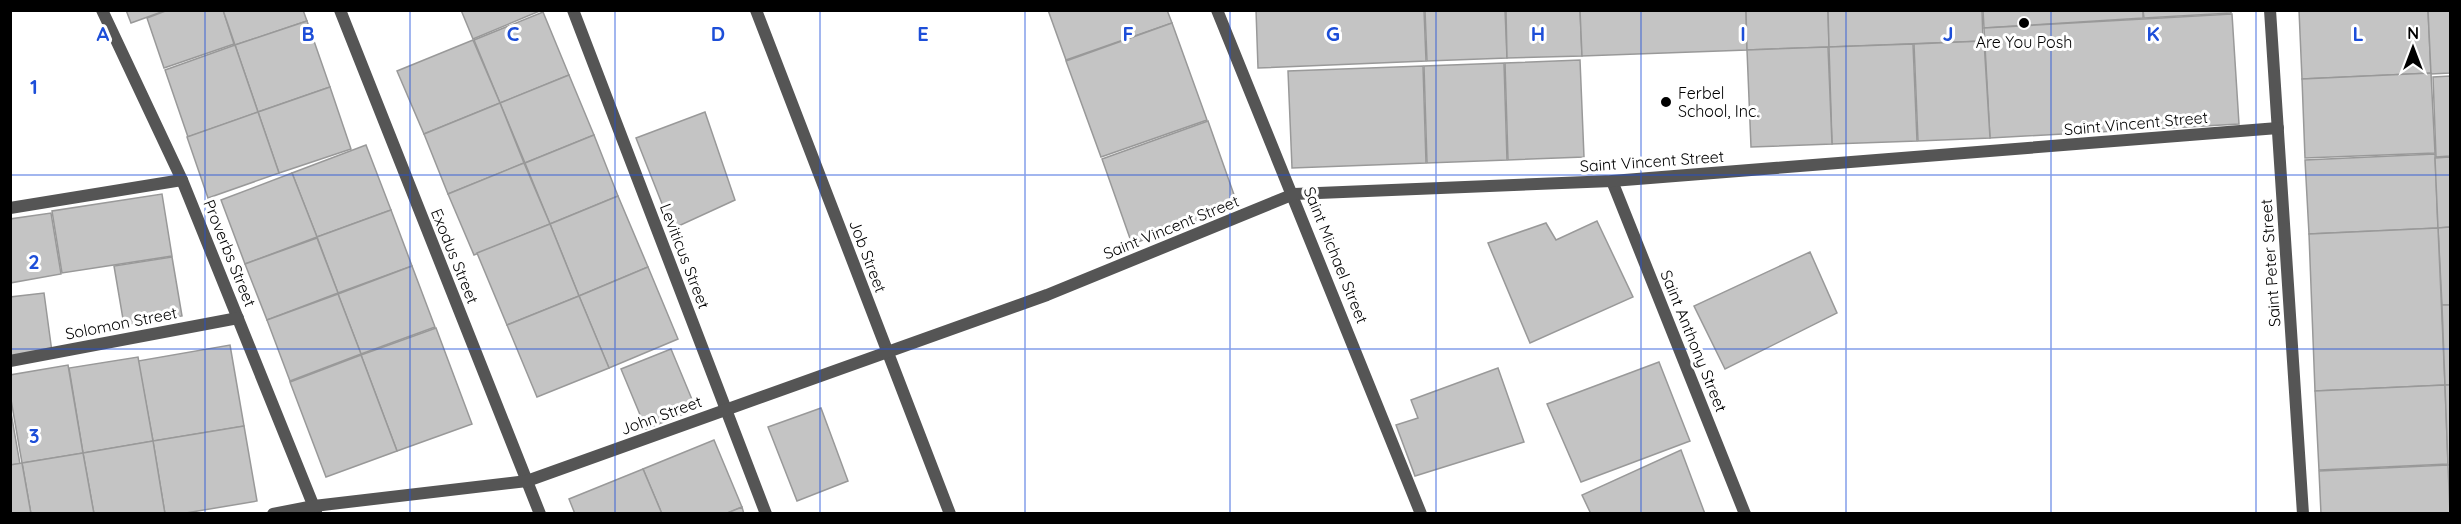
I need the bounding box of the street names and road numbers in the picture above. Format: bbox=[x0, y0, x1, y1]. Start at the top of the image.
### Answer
street label: Saint Vincent Street bbox=[2063, 107, 2209, 139]
street label: Saint Vincent Street bbox=[1579, 146, 1725, 176]
street label: Saint Michael Street bbox=[1299, 184, 1373, 326]
street label: Saint Vincent Street bbox=[1100, 191, 1242, 263]
street label: Proverbs Street bbox=[199, 196, 261, 310]
street label: Saint Peter Street bbox=[2256, 198, 2284, 328]
street label: Leviticus Street bbox=[656, 201, 714, 311]
street label: Exodus Street bbox=[427, 205, 483, 307]
street label: Job Street bbox=[845, 217, 891, 295]
street label: Saint Anthony Street bbox=[1656, 267, 1732, 415]
street label: Solomon Street bbox=[63, 302, 179, 344]
street label: John Street bbox=[618, 391, 704, 439]

